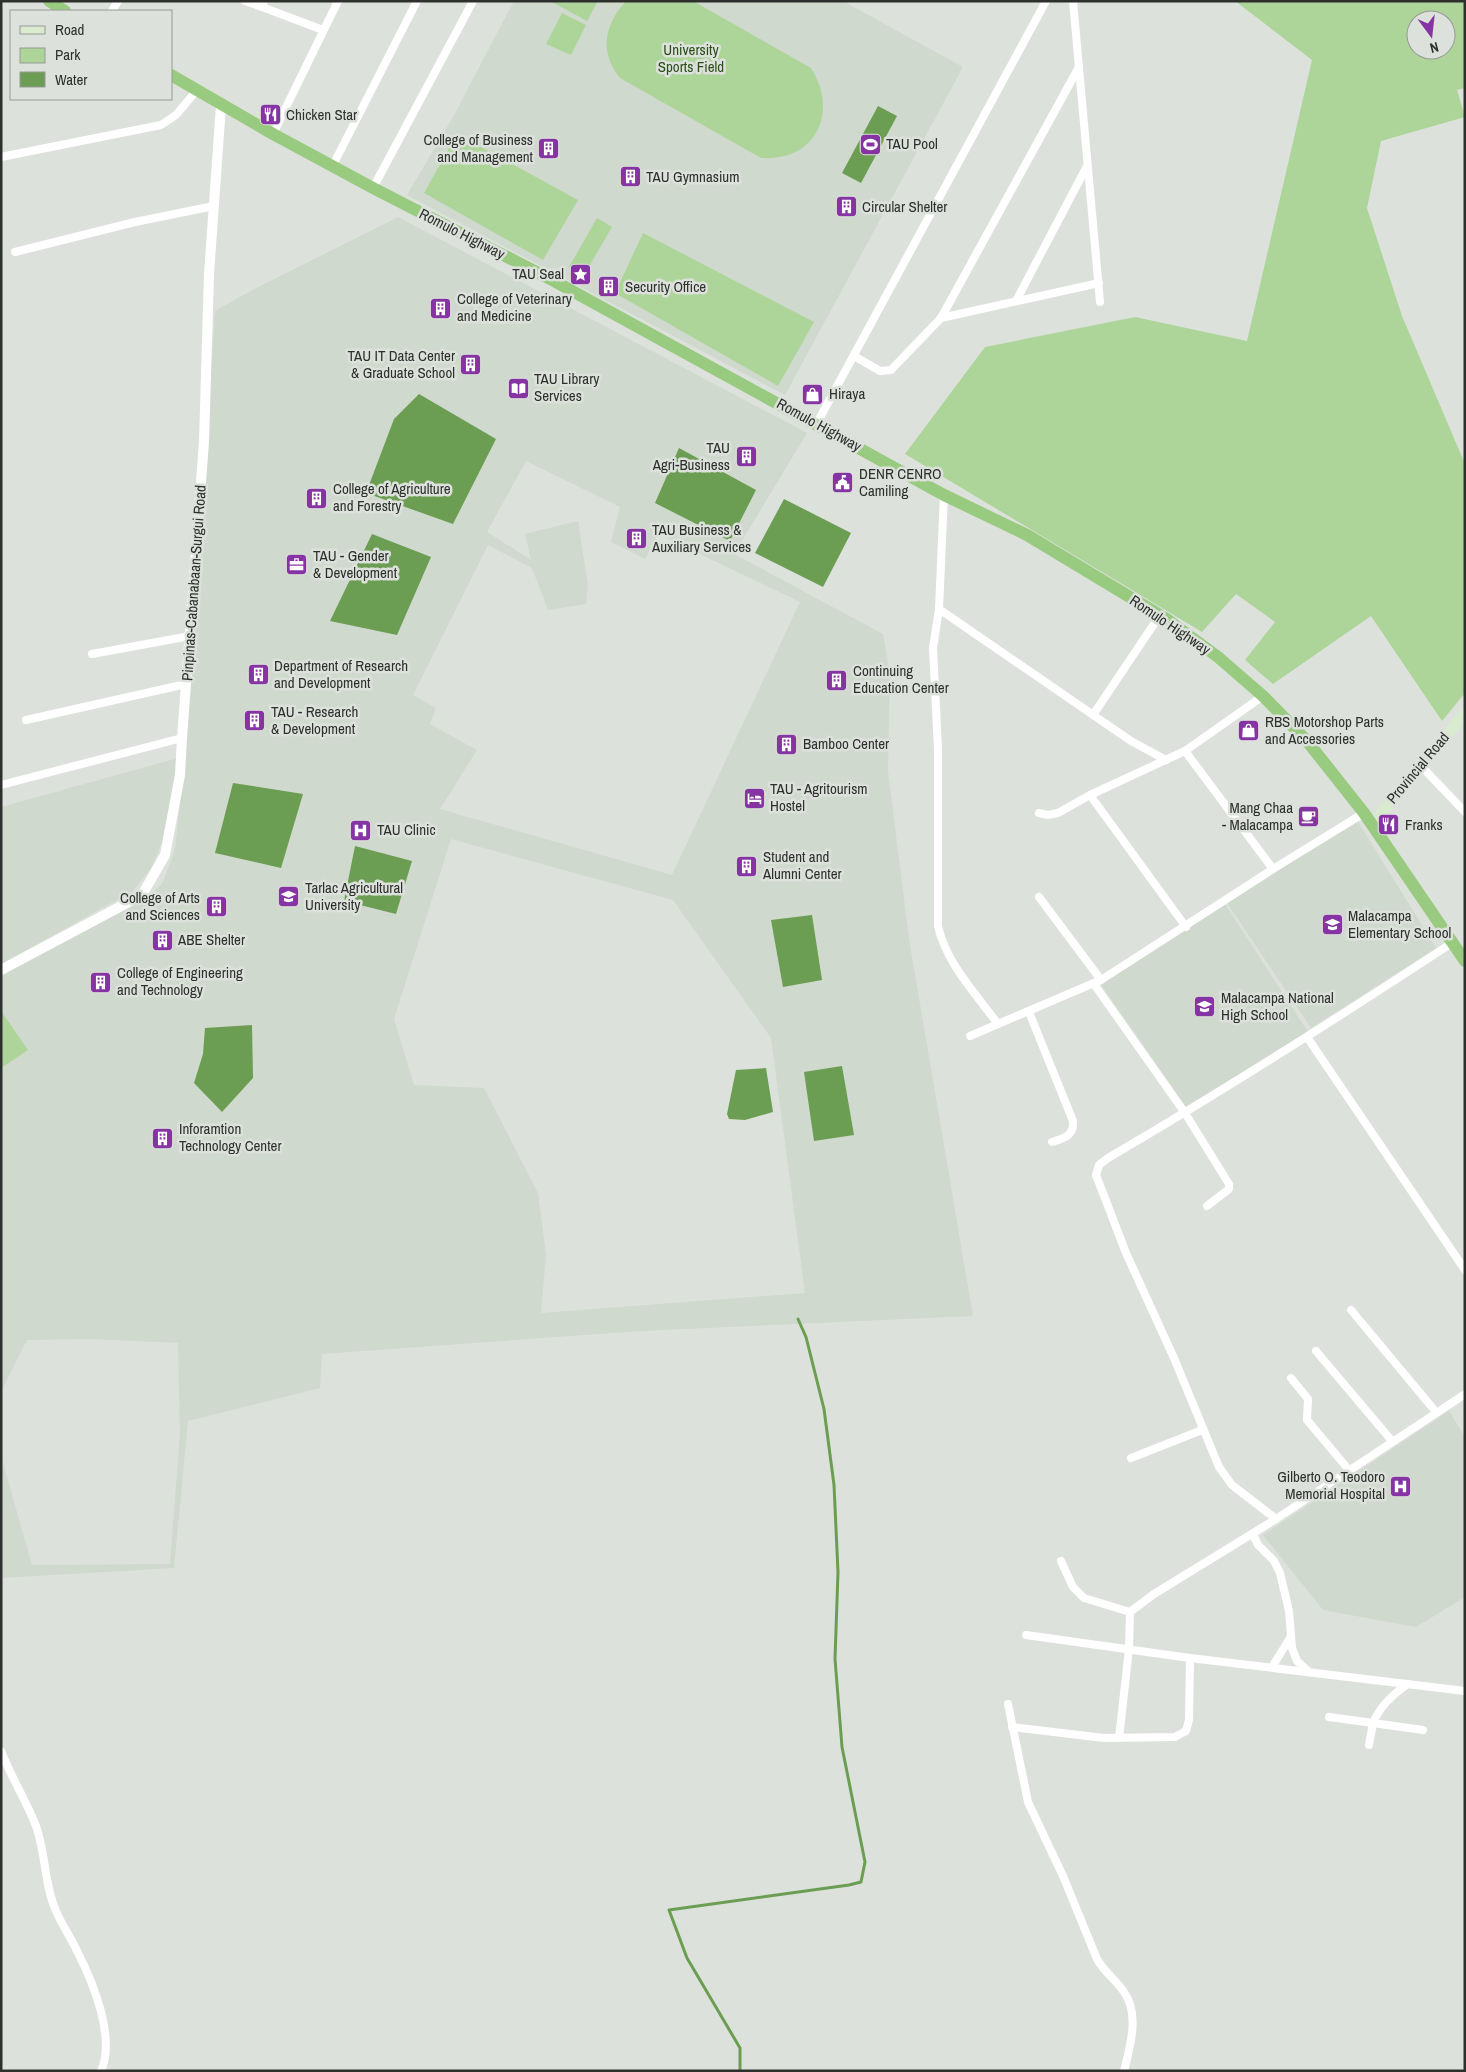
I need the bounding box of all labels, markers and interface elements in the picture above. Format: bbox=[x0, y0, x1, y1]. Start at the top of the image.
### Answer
legend bbox=[10, 10, 172, 100]
north arrow bbox=[1406, 10, 1456, 60]
text: Road bbox=[55, 19, 84, 40]
text: N bbox=[1428, 38, 1441, 57]
park label: University Sports Field bbox=[658, 39, 724, 77]
text: Park bbox=[55, 44, 81, 65]
text: Water bbox=[55, 69, 87, 90]
restaurant icon: Chicken Star bbox=[258, 103, 282, 127]
place label: Chicken Star bbox=[286, 104, 357, 125]
place label: College of Business and Management bbox=[424, 129, 534, 167]
sports icon: TAU Pool bbox=[858, 132, 882, 156]
place label: TAU Pool bbox=[886, 133, 938, 154]
building icon: College of Business and Management bbox=[537, 137, 561, 161]
building icon: TAU Gymnasium bbox=[618, 165, 642, 189]
place label: TAU Gymnasium bbox=[646, 166, 739, 187]
building icon: Circular Shelter bbox=[834, 195, 858, 219]
place label: Circular Shelter bbox=[862, 196, 947, 217]
street label: Romulo Highway bbox=[416, 203, 509, 265]
place icon: TAU Seal bbox=[568, 262, 592, 286]
place label: TAU Seal bbox=[512, 263, 564, 284]
building icon: Security Office bbox=[597, 275, 621, 299]
place label: Security Office bbox=[625, 276, 706, 297]
place label: College of Veterinary and Medicine bbox=[457, 288, 573, 326]
building icon: College of Veterinary and Medicine bbox=[429, 296, 453, 320]
place label: TAU IT Data Center & Graduate School bbox=[347, 345, 455, 383]
building icon: TAU IT Data Center & Graduate School bbox=[459, 353, 483, 377]
place label: TAU Library Services bbox=[534, 368, 600, 406]
library icon: TAU Library Services bbox=[506, 376, 530, 400]
shop icon: Hiraya bbox=[801, 382, 825, 406]
place label: Hiraya bbox=[829, 383, 865, 404]
street label: Romulo Highway bbox=[773, 393, 866, 457]
place label: TAU Agri-Business bbox=[652, 437, 730, 475]
building icon: TAU Agri-Business bbox=[734, 445, 758, 469]
place label: DENR CENRO Camiling bbox=[859, 463, 942, 501]
public building icon: DENR CENRO Camiling bbox=[831, 471, 855, 495]
place label: College of Agriculture and Forestry bbox=[333, 478, 451, 516]
street label: Pinpinas-Cabanabaan-Surgui Road bbox=[176, 484, 211, 682]
building icon: College of Agriculture and Forestry bbox=[305, 486, 329, 510]
place label: TAU Business & Auxiliary Services bbox=[651, 519, 751, 557]
building icon: TAU Business & Auxiliary Services bbox=[624, 527, 648, 551]
place label: TAU - Gender & Development bbox=[313, 545, 398, 583]
office icon: TAU - Gender & Development bbox=[285, 553, 309, 577]
street label: Romulo Highway bbox=[1126, 590, 1216, 660]
place label: Department of Research and Development bbox=[274, 655, 408, 693]
place label: Continuing Education Center bbox=[853, 660, 949, 698]
building icon: Department of Research and Development bbox=[246, 663, 270, 687]
building icon: Continuing Education Center bbox=[825, 668, 849, 692]
place label: TAU - Research & Development bbox=[271, 701, 358, 739]
building icon: TAU - Research & Development bbox=[243, 709, 267, 733]
place label: RBS Motorshop Parts and Accessories bbox=[1265, 711, 1384, 749]
shop icon: RBS Motorshop Parts and Accessories bbox=[1237, 719, 1261, 743]
street label: Provincial Road bbox=[1381, 727, 1454, 808]
building icon: Bamboo Center bbox=[775, 732, 799, 756]
place label: Bamboo Center bbox=[803, 733, 889, 754]
place label: TAU - Agritourism Hostel bbox=[770, 778, 868, 816]
hotel icon: TAU - Agritourism Hostel bbox=[742, 786, 766, 810]
place label: Mang Chaa - Malacampa bbox=[1222, 797, 1293, 835]
cafe icon: Mang Chaa - Malacampa bbox=[1297, 805, 1321, 829]
restaurant icon: Franks bbox=[1377, 813, 1401, 837]
place label: Franks bbox=[1405, 814, 1443, 835]
hospital icon: TAU Clinic bbox=[349, 818, 373, 842]
place label: TAU Clinic bbox=[377, 819, 436, 840]
place label: Student and Alumni Center bbox=[762, 846, 842, 884]
building icon: Student and Alumni Center bbox=[735, 854, 759, 878]
place label: Tarlac Agricultural University bbox=[305, 877, 403, 915]
school or university icon: Tarlac Agricultural University bbox=[277, 885, 301, 909]
place label: College of Arts and Sciences bbox=[120, 887, 200, 925]
building icon: College of Arts and Sciences bbox=[204, 895, 228, 919]
place label: Malacampa Elementary School bbox=[1348, 905, 1451, 943]
school or university icon: Malacampa Elementary School bbox=[1320, 913, 1344, 937]
building icon: ABE Shelter bbox=[150, 928, 174, 952]
place label: ABE Shelter bbox=[177, 929, 245, 950]
place label: College of Engineering and Technology bbox=[117, 962, 243, 1000]
building icon: College of Engineering and Technology bbox=[89, 970, 113, 994]
place label: Malacampa National High School bbox=[1221, 987, 1334, 1025]
school or university icon: Malacampa National High School bbox=[1193, 995, 1217, 1019]
place label: Inforamtion Technology Center bbox=[179, 1118, 282, 1156]
building icon: Inforamtion Technology Center bbox=[151, 1126, 175, 1150]
place label: Gilberto O. Teodoro Memorial Hospital bbox=[1277, 1466, 1385, 1504]
hospital icon: Gilberto O. Teodoro Memorial Hospital bbox=[1389, 1474, 1413, 1498]

